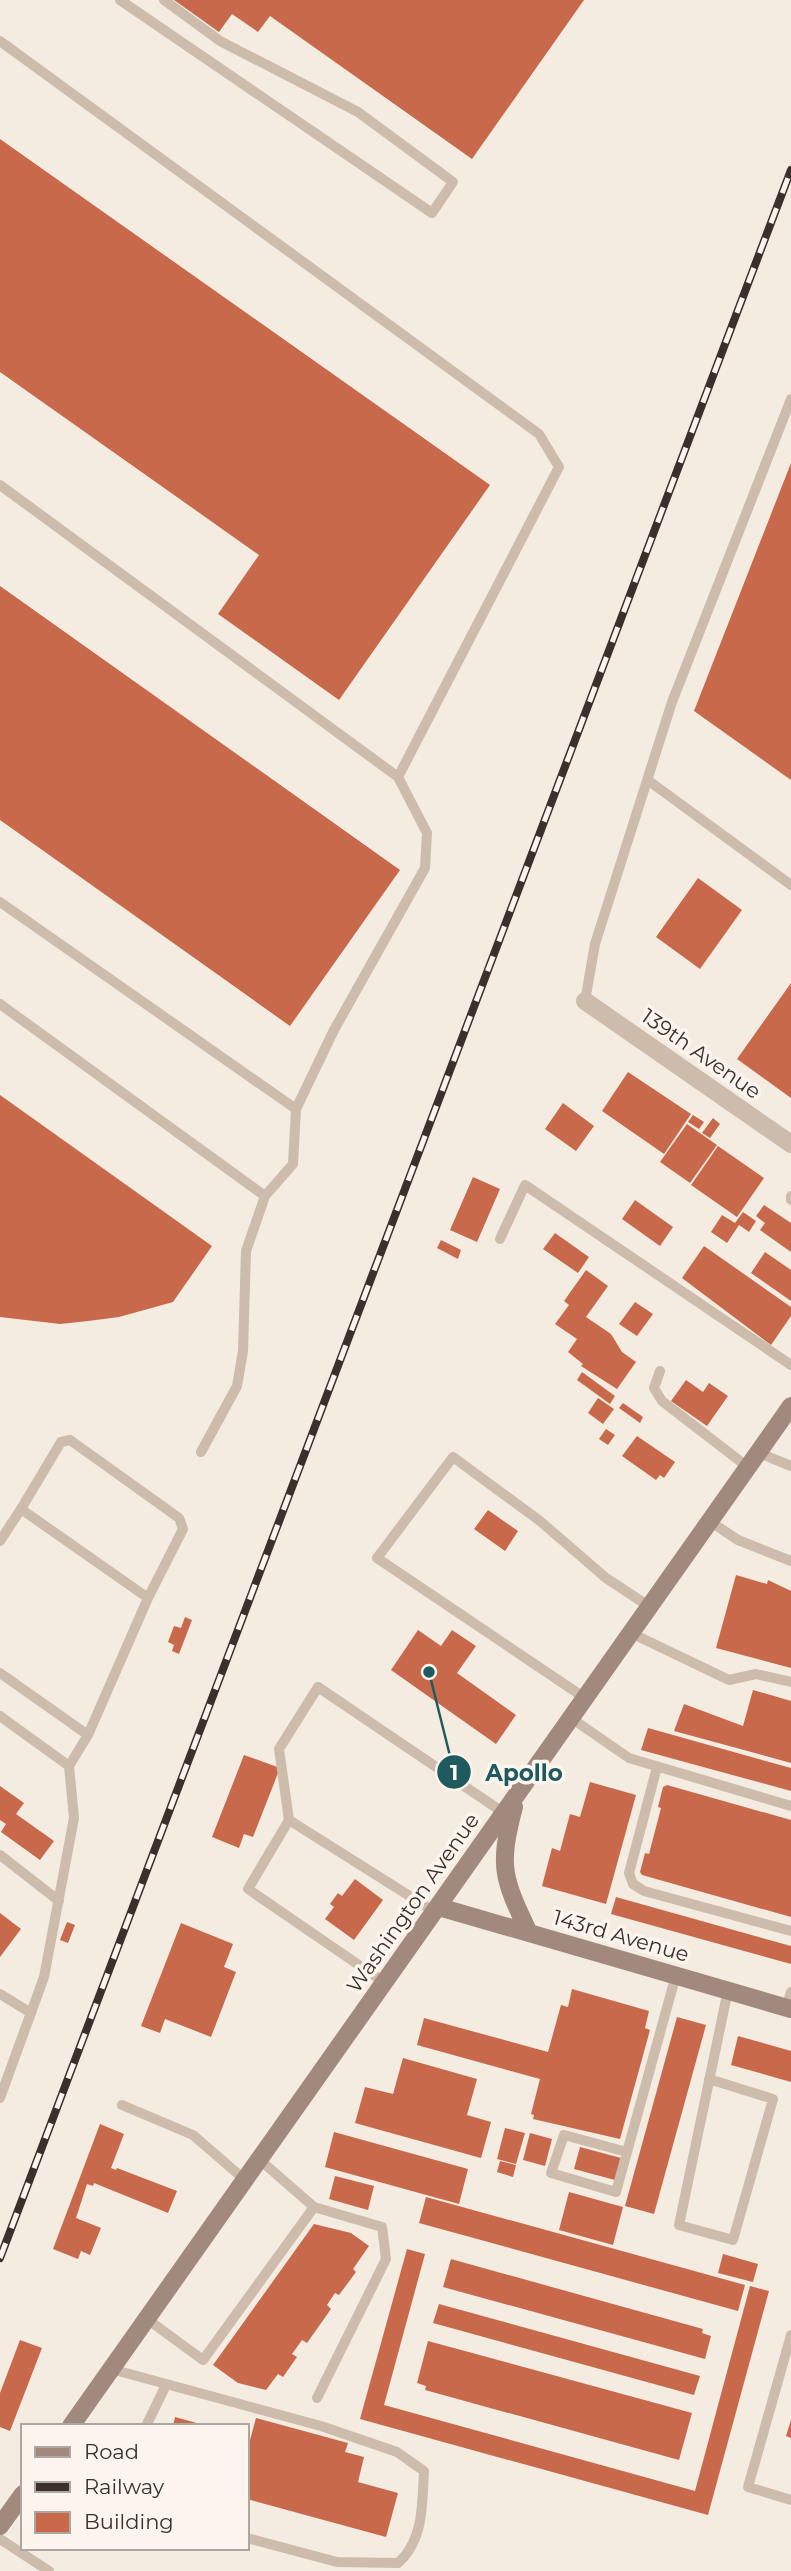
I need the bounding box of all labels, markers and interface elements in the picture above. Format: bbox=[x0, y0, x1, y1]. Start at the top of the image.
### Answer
street label: 139th Avenue bbox=[637, 1003, 766, 1104]
callout: Apollo bbox=[436, 1750, 577, 1794]
text: Apollo bbox=[484, 1759, 563, 1787]
text: 1 bbox=[450, 1760, 458, 1785]
street label: Washington Avenue bbox=[341, 1808, 484, 1997]
street label: 143rd Avenue bbox=[550, 1904, 692, 1967]
legend bbox=[21, 2424, 248, 2550]
text: Road bbox=[84, 2439, 139, 2464]
text: Railway bbox=[84, 2474, 165, 2499]
text: Building bbox=[84, 2509, 174, 2534]

